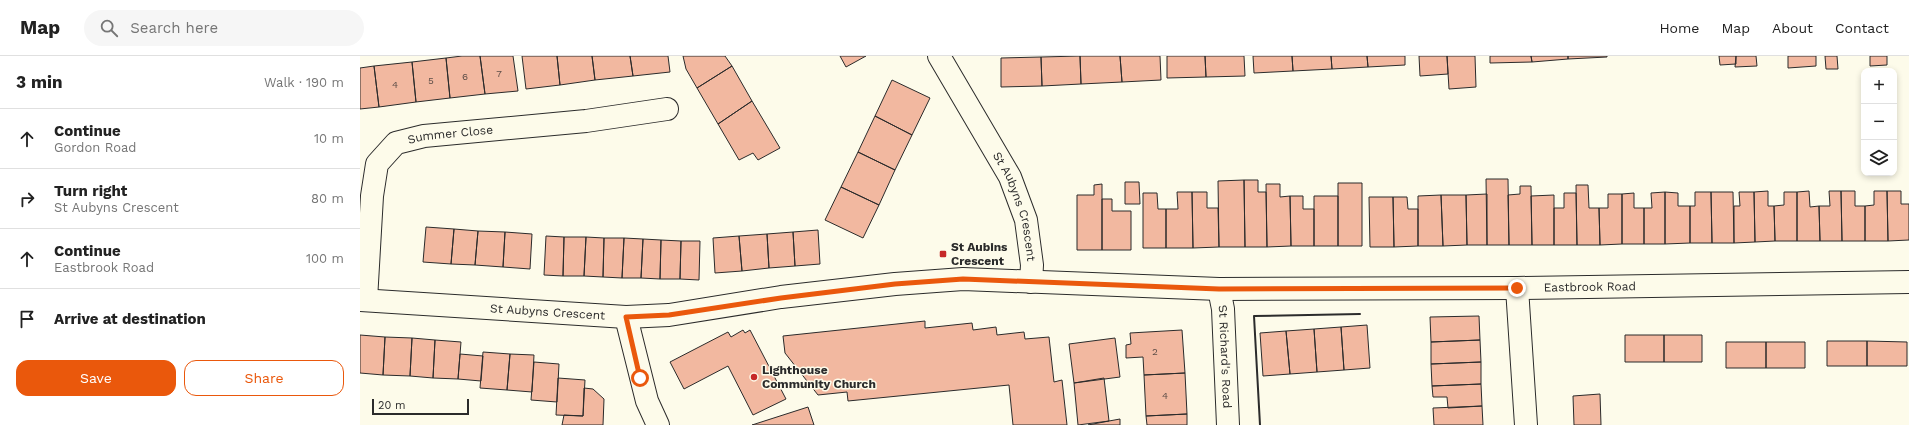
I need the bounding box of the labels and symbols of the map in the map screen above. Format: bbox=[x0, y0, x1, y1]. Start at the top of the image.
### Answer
house number: 7 bbox=[496, 68, 502, 79]
house number: 6 bbox=[462, 71, 468, 82]
house number: 5 bbox=[428, 75, 434, 86]
house number: 4 bbox=[392, 79, 398, 90]
street label: Summer Close bbox=[406, 123, 494, 147]
street label: St Aubyns Crescent bbox=[990, 149, 1038, 262]
place label: St Aubins Crescent bbox=[951, 240, 1008, 268]
marker: St Aubins Crescent bbox=[938, 249, 948, 259]
route end bbox=[1508, 279, 1526, 297]
street label: Eastbrook Road bbox=[1544, 279, 1636, 295]
street label: St Aubyns Crescent bbox=[490, 301, 606, 323]
street label: St Richard's Road bbox=[1215, 304, 1234, 409]
house number: 2 bbox=[1152, 346, 1158, 357]
place label: Lighthouse Community Church bbox=[762, 363, 876, 391]
route start bbox=[631, 369, 649, 387]
marker: Lighthouse Community Church bbox=[749, 372, 759, 382]
house number: 4 bbox=[1162, 390, 1168, 401]
scale bar bbox=[372, 397, 469, 416]

